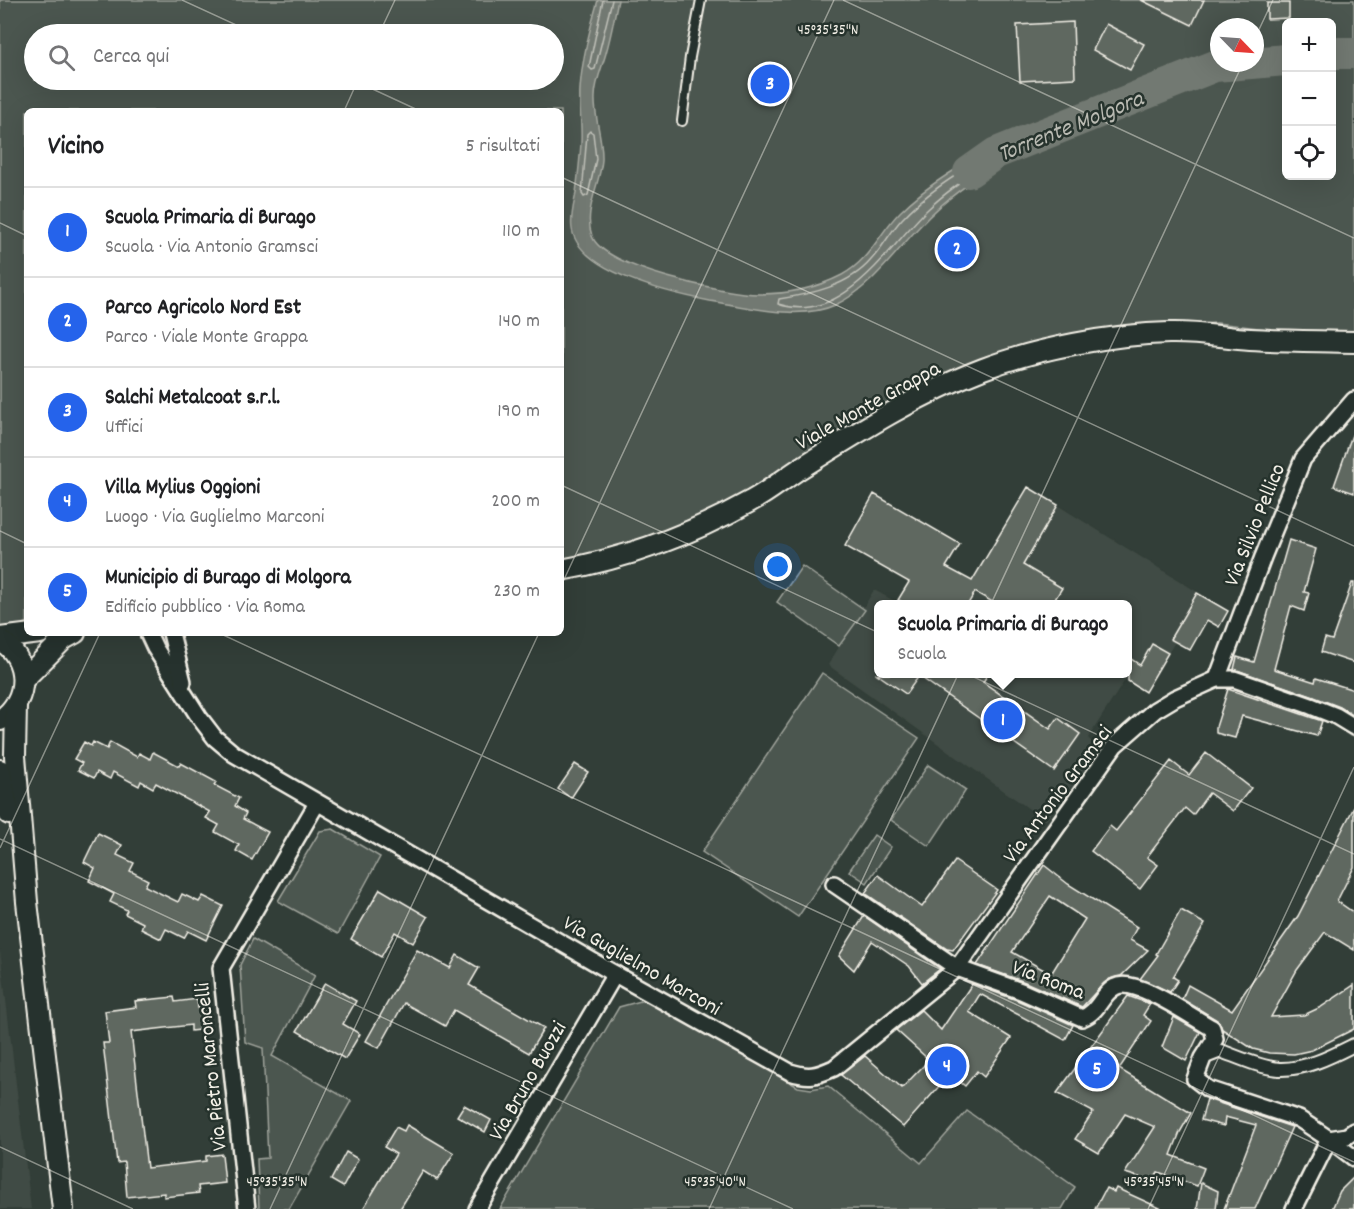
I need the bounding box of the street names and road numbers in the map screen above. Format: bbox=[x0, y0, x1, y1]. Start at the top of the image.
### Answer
street label: Viale Monte Grappa bbox=[791, 354, 947, 460]
street label: Via Silvio Pellico bbox=[1218, 459, 1295, 591]
street label: Via Antonio Gramsci bbox=[996, 720, 1121, 871]
street label: Via Guglielmo Marconi bbox=[556, 909, 726, 1025]
street label: Via Roma bbox=[1007, 953, 1089, 1010]
street label: Via Pietro Maroncelli bbox=[188, 981, 237, 1152]
street label: Via Bruno Buozzi bbox=[482, 1016, 576, 1147]

